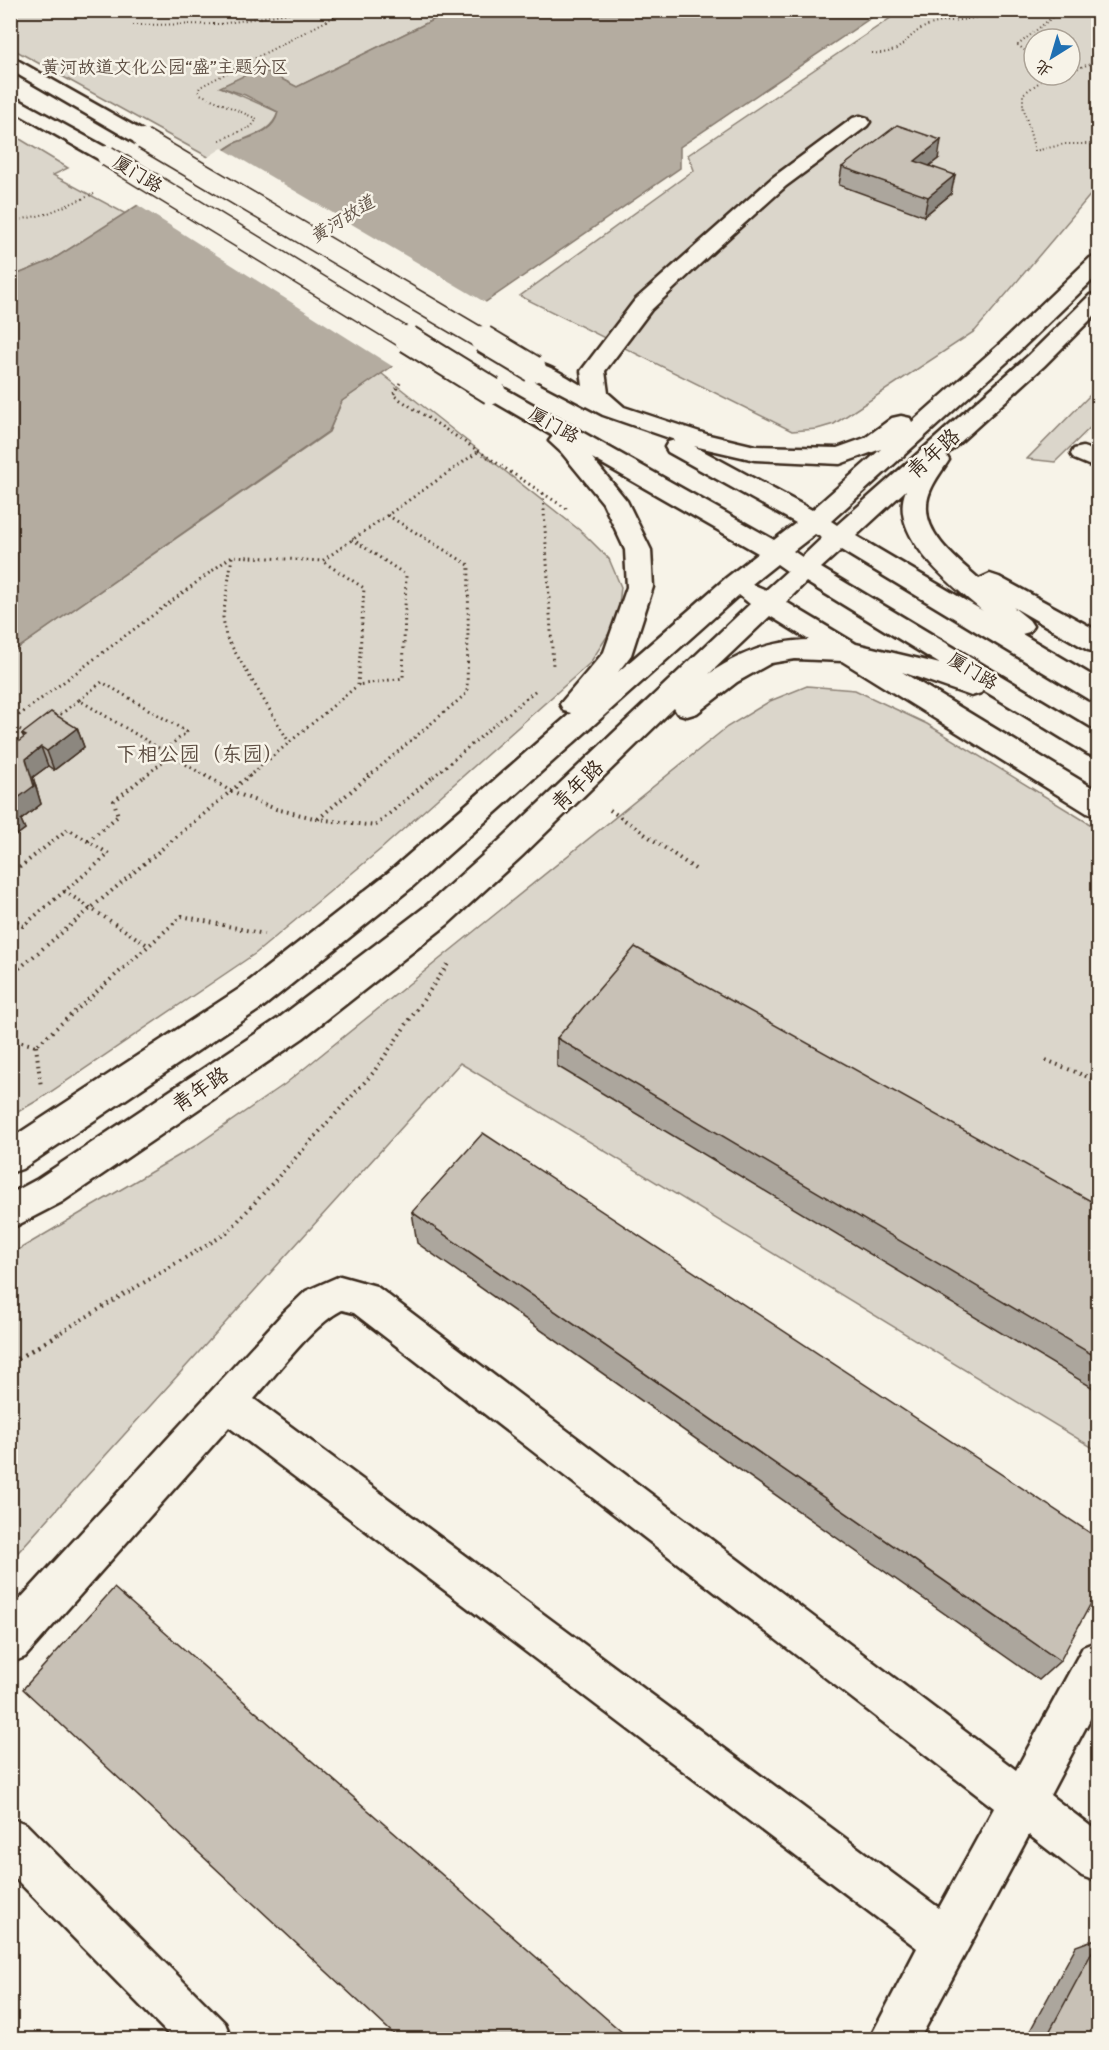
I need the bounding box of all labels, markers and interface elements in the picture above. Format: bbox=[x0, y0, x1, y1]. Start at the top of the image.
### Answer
north arrow bbox=[1022, 27, 1082, 87]
park label: 黄河故道文化公园“盛”主题分区 bbox=[41, 56, 289, 78]
text: 北 bbox=[1031, 56, 1055, 81]
street label: 厦门路 bbox=[109, 151, 167, 197]
water label: 黄河故道 bbox=[306, 190, 380, 247]
street label: 厦门路 bbox=[525, 402, 583, 448]
street label: 青年路 bbox=[901, 423, 965, 483]
street label: 厦门路 bbox=[944, 648, 1002, 694]
park label: 下相公园（东园） bbox=[116, 741, 284, 766]
street label: 青年路 bbox=[546, 754, 608, 816]
street label: 青年路 bbox=[167, 1061, 233, 1117]

